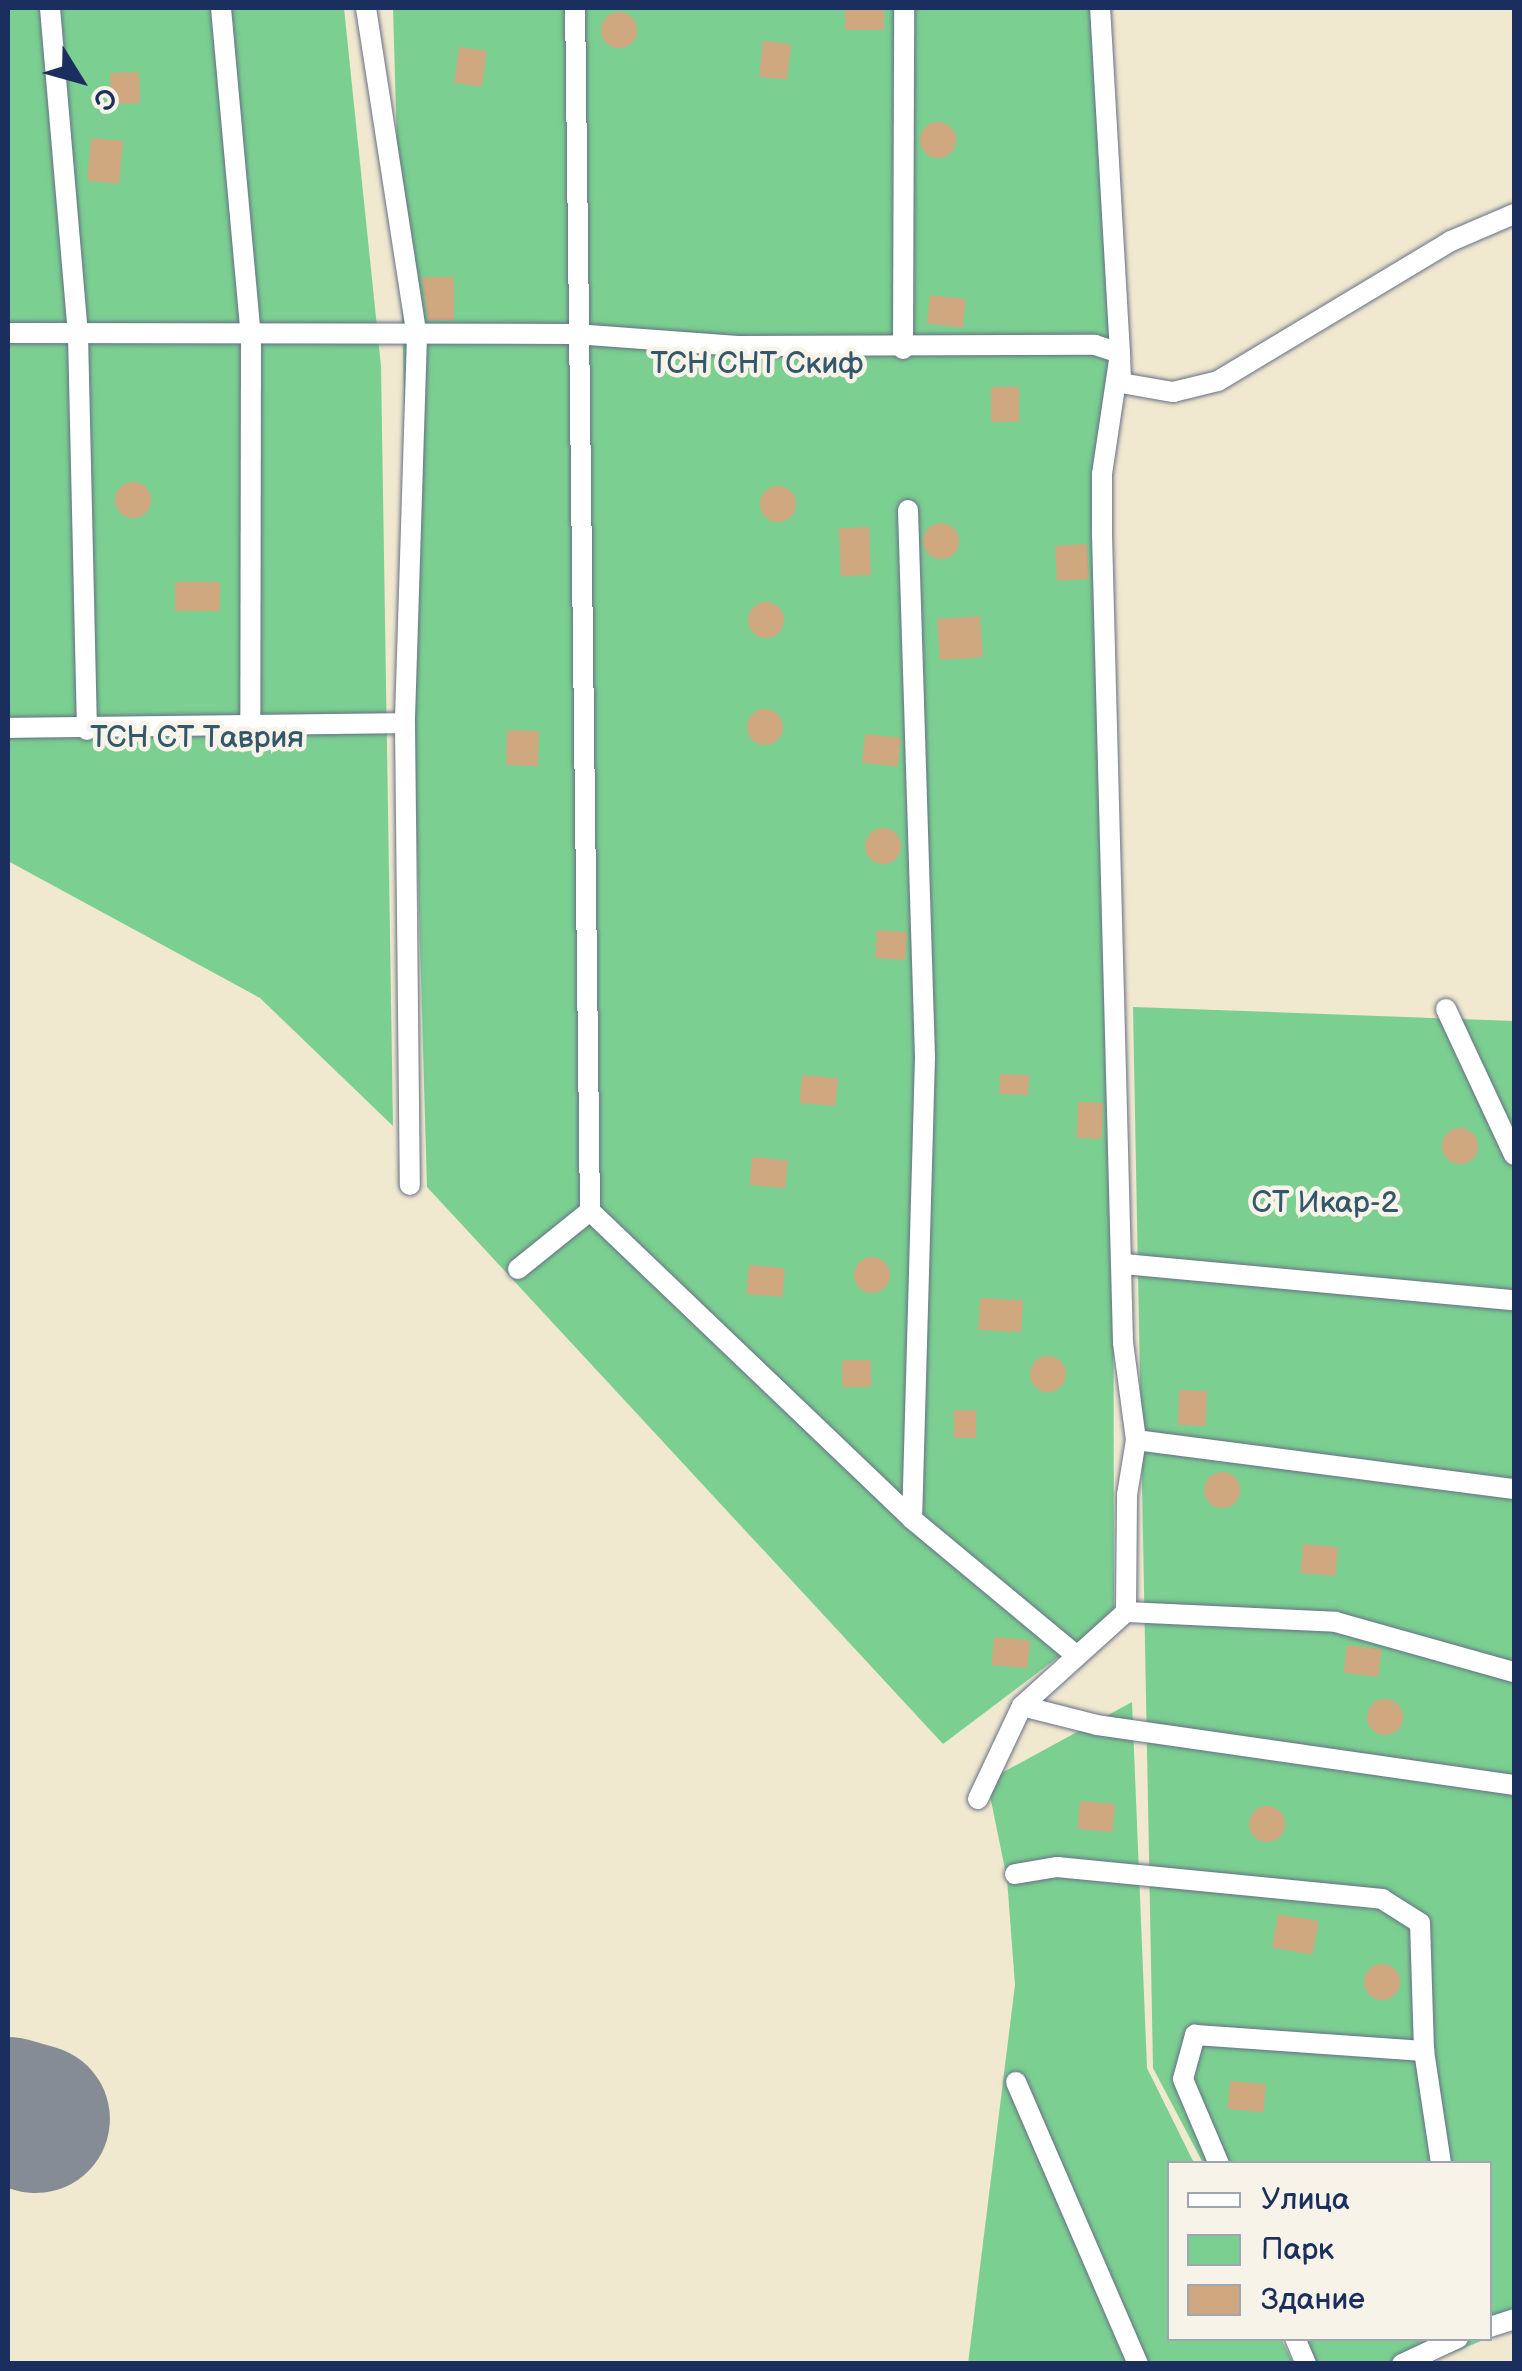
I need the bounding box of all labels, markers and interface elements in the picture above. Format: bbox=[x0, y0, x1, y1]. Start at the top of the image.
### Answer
north arrow bbox=[30, 30, 130, 130]
text: С bbox=[85, 81, 123, 116]
park label: ТСН СНТ Скиф bbox=[651, 346, 863, 382]
park label: ТСН СТ Таврия bbox=[90, 720, 304, 756]
park label: СТ Икар-2 bbox=[1252, 1185, 1398, 1221]
legend bbox=[1167, 2161, 1492, 2341]
text: Улица bbox=[1261, 2182, 1350, 2218]
text: Парк bbox=[1261, 2232, 1334, 2268]
text: Здание bbox=[1261, 2282, 1365, 2318]

